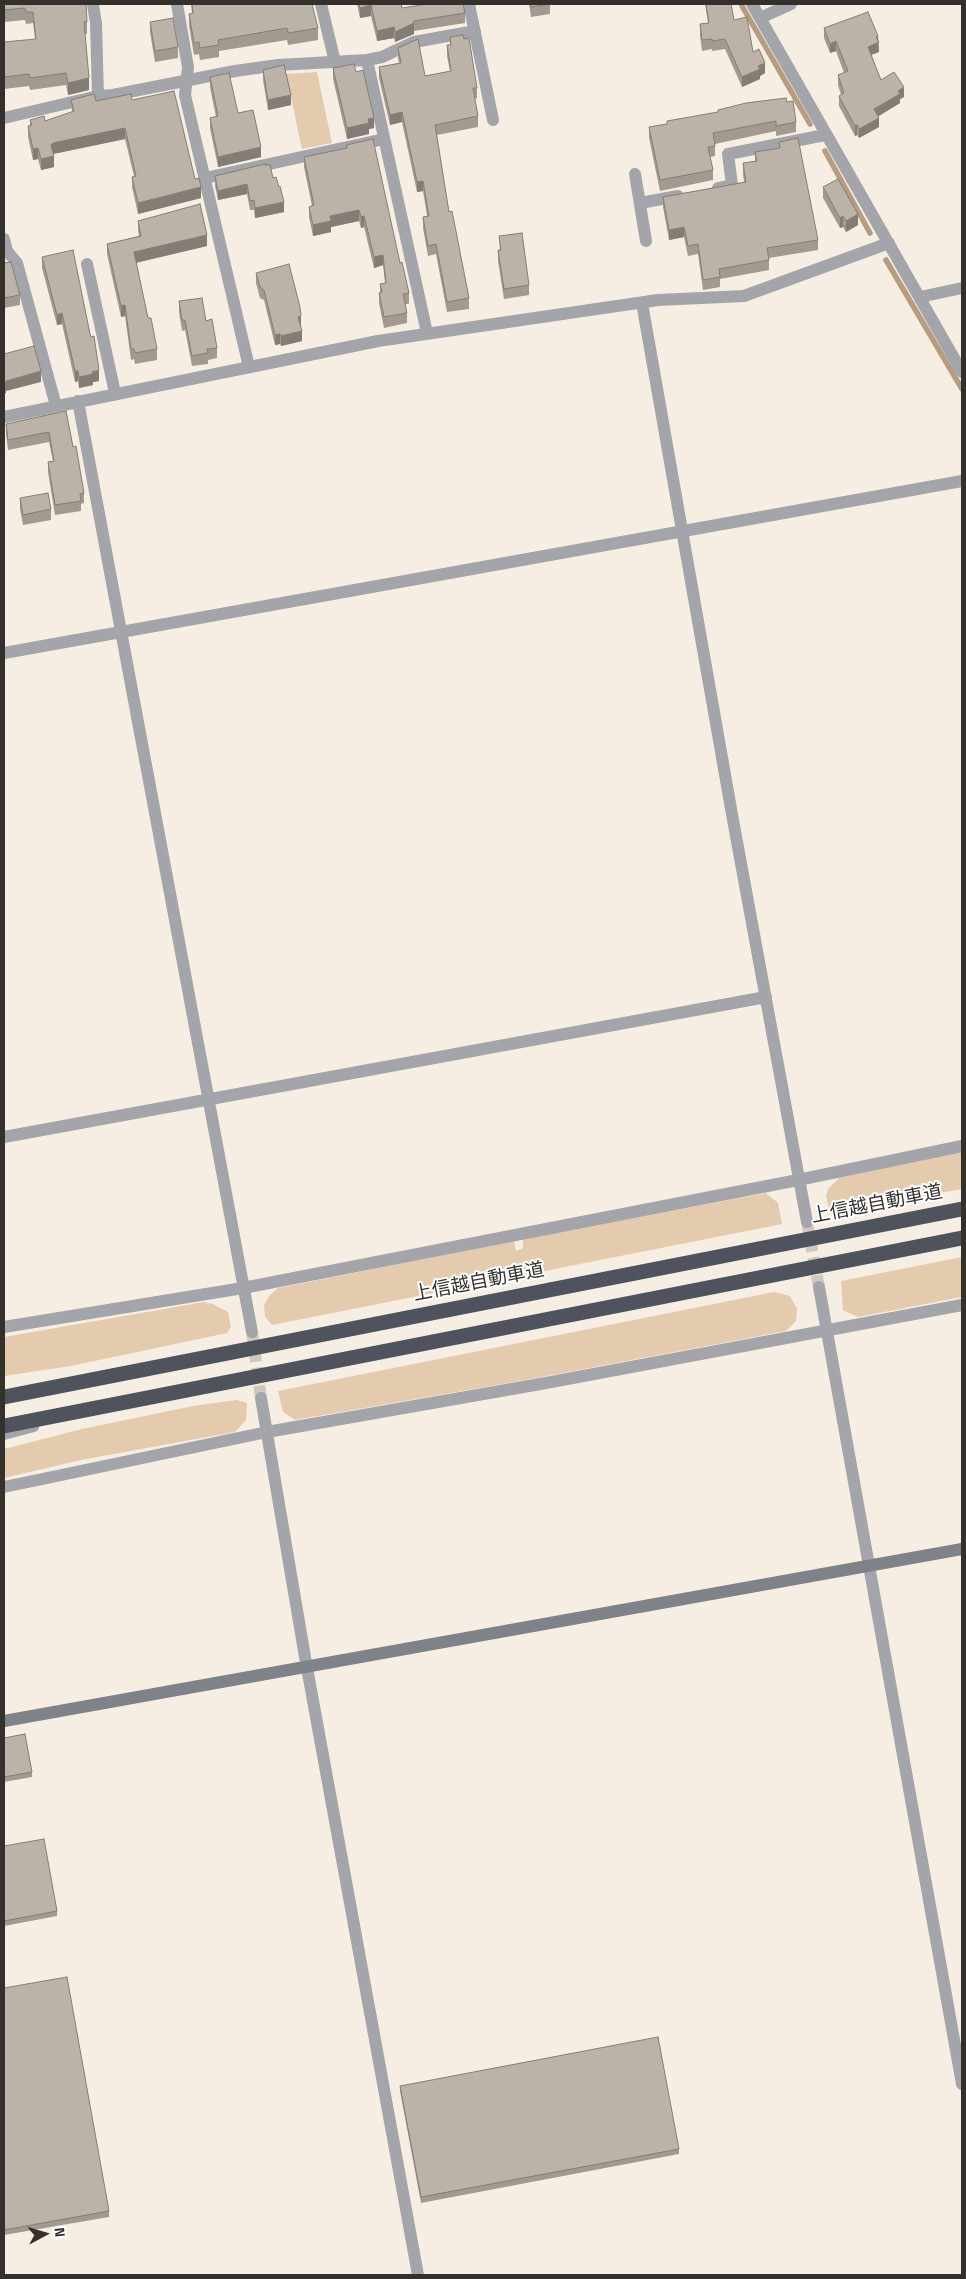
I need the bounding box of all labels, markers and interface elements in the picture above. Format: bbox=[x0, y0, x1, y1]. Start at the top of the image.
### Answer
street label: 上信越自動車道 bbox=[810, 1181, 944, 1229]
street label: 上信越自動車道 bbox=[412, 1259, 546, 1307]
north arrow bbox=[20, 2209, 70, 2259]
text: N bbox=[49, 2226, 71, 2238]

